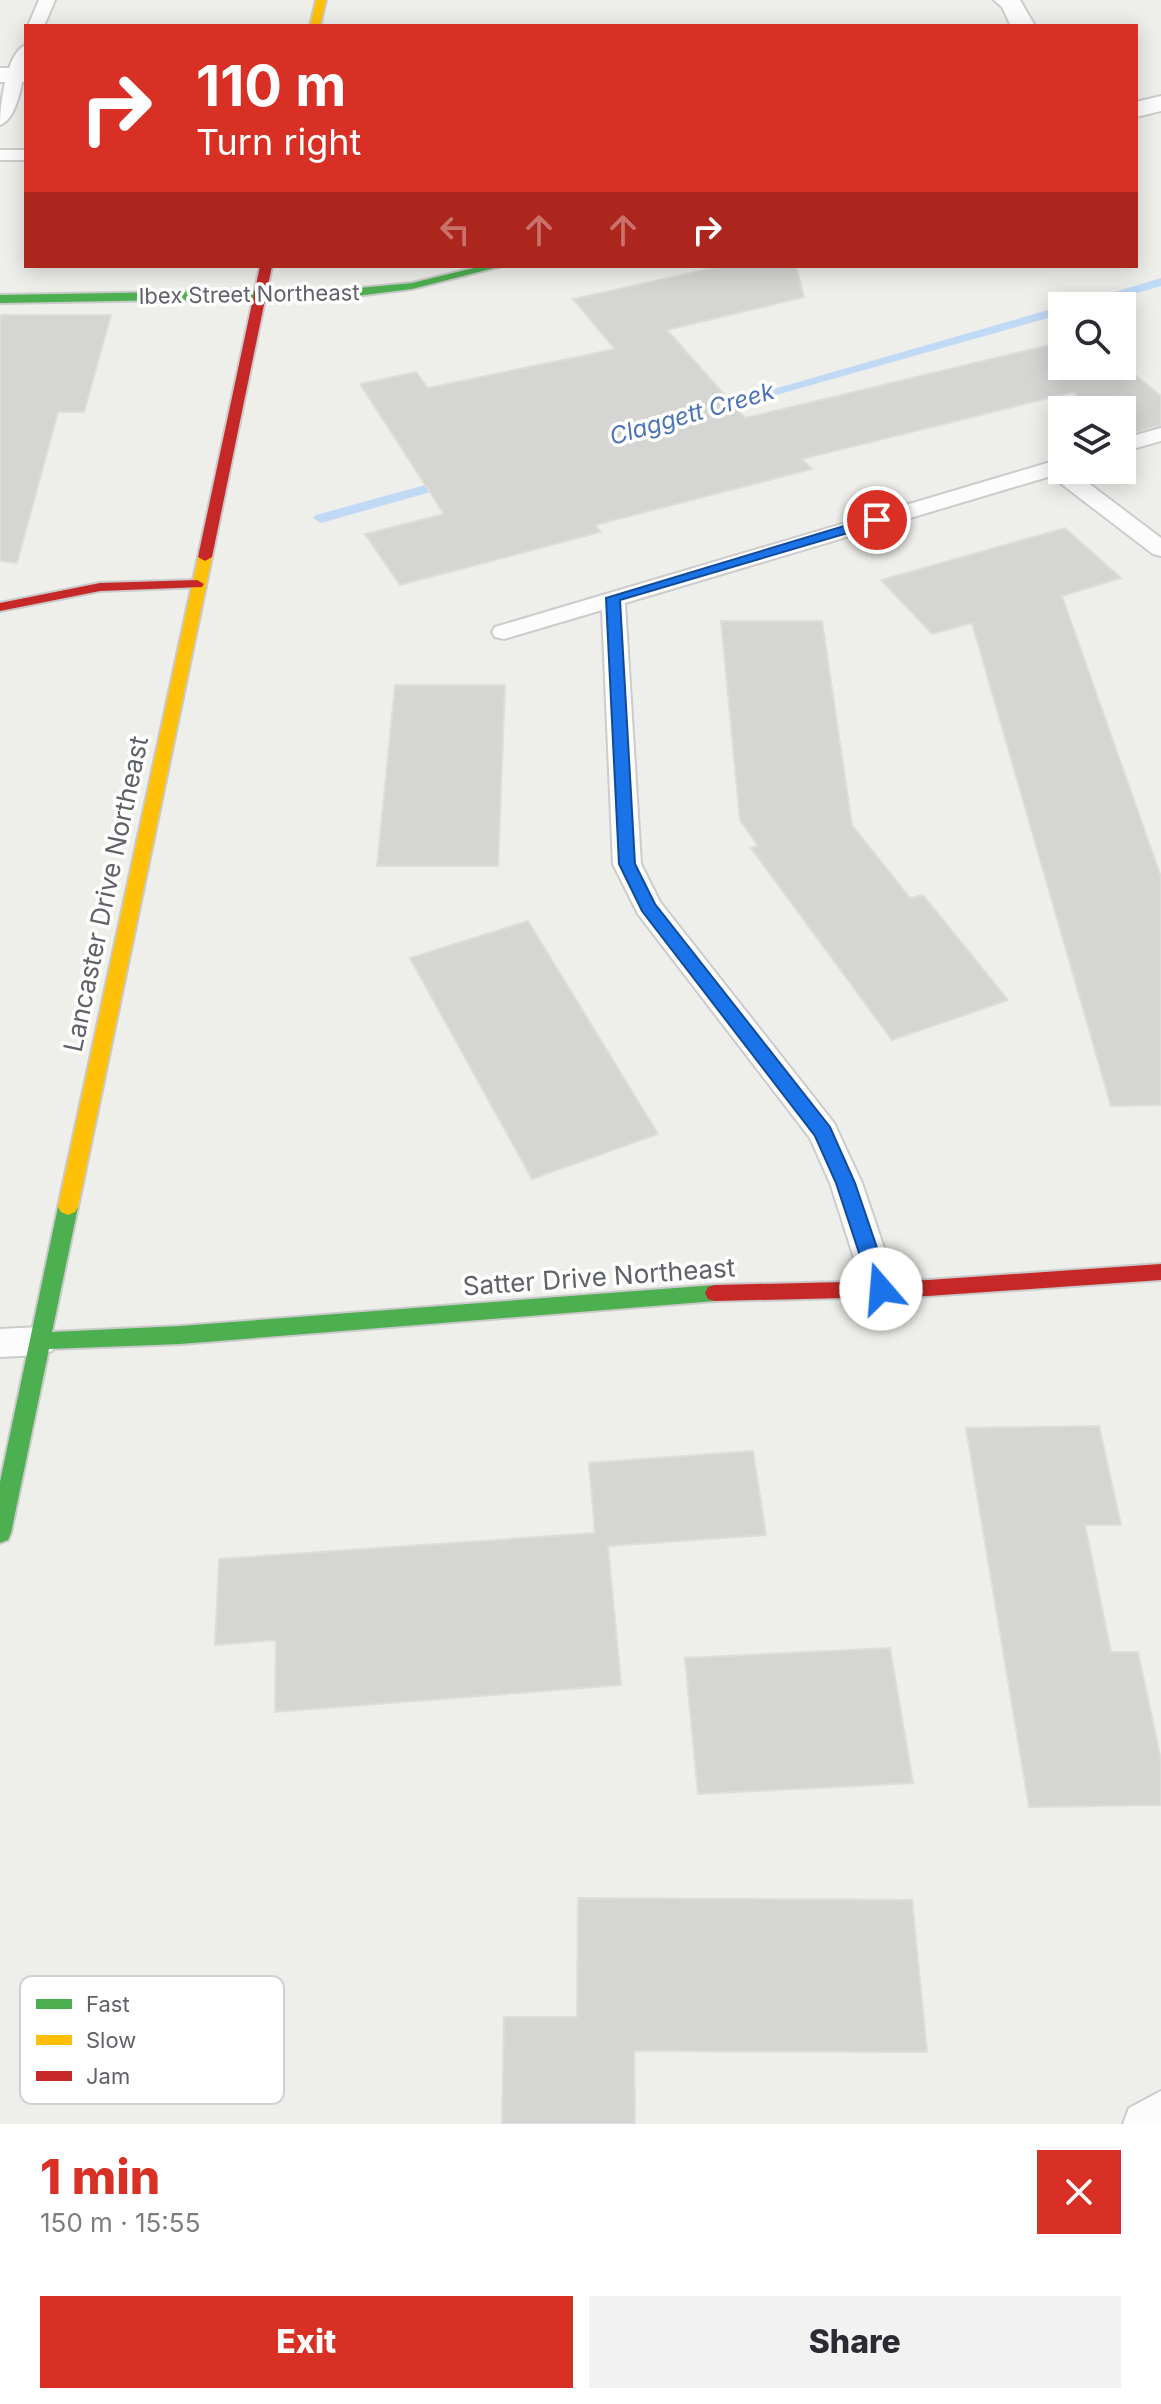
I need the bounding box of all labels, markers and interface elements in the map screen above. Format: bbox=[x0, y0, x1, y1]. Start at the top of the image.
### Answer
text: 110 m bbox=[196, 52, 346, 120]
icon: right bbox=[64, 56, 168, 160]
text: Turn right bbox=[196, 120, 361, 164]
icon: left bbox=[433, 208, 477, 252]
icon: ahead bbox=[517, 208, 561, 252]
icon: ahead bbox=[601, 208, 645, 252]
icon: right bbox=[685, 208, 729, 252]
street label: Ibex Street Northeast bbox=[138, 279, 360, 309]
map controls bbox=[1048, 292, 1136, 484]
button: search bbox=[1048, 292, 1136, 380]
water label: Claggett Creek bbox=[606, 376, 778, 451]
button: layers bbox=[1048, 396, 1136, 484]
pin bbox=[843, 486, 911, 554]
icon: arrive bbox=[855, 498, 899, 542]
street label: Lancaster Drive Northeast bbox=[57, 733, 154, 1055]
position arrow bbox=[839, 1247, 923, 1331]
street label: Satter Drive Northeast bbox=[462, 1252, 736, 1301]
legend bbox=[20, 1976, 284, 2104]
text: Fast bbox=[86, 1991, 130, 2017]
text: Slow bbox=[86, 2027, 136, 2053]
text: Jam bbox=[86, 2063, 130, 2089]
text: 1 min bbox=[40, 2147, 160, 2206]
button: close bbox=[1037, 2150, 1121, 2234]
text: 150 m · 15:55 bbox=[40, 2207, 200, 2238]
button: Exit bbox=[40, 2296, 573, 2388]
button: Share bbox=[589, 2296, 1121, 2388]

